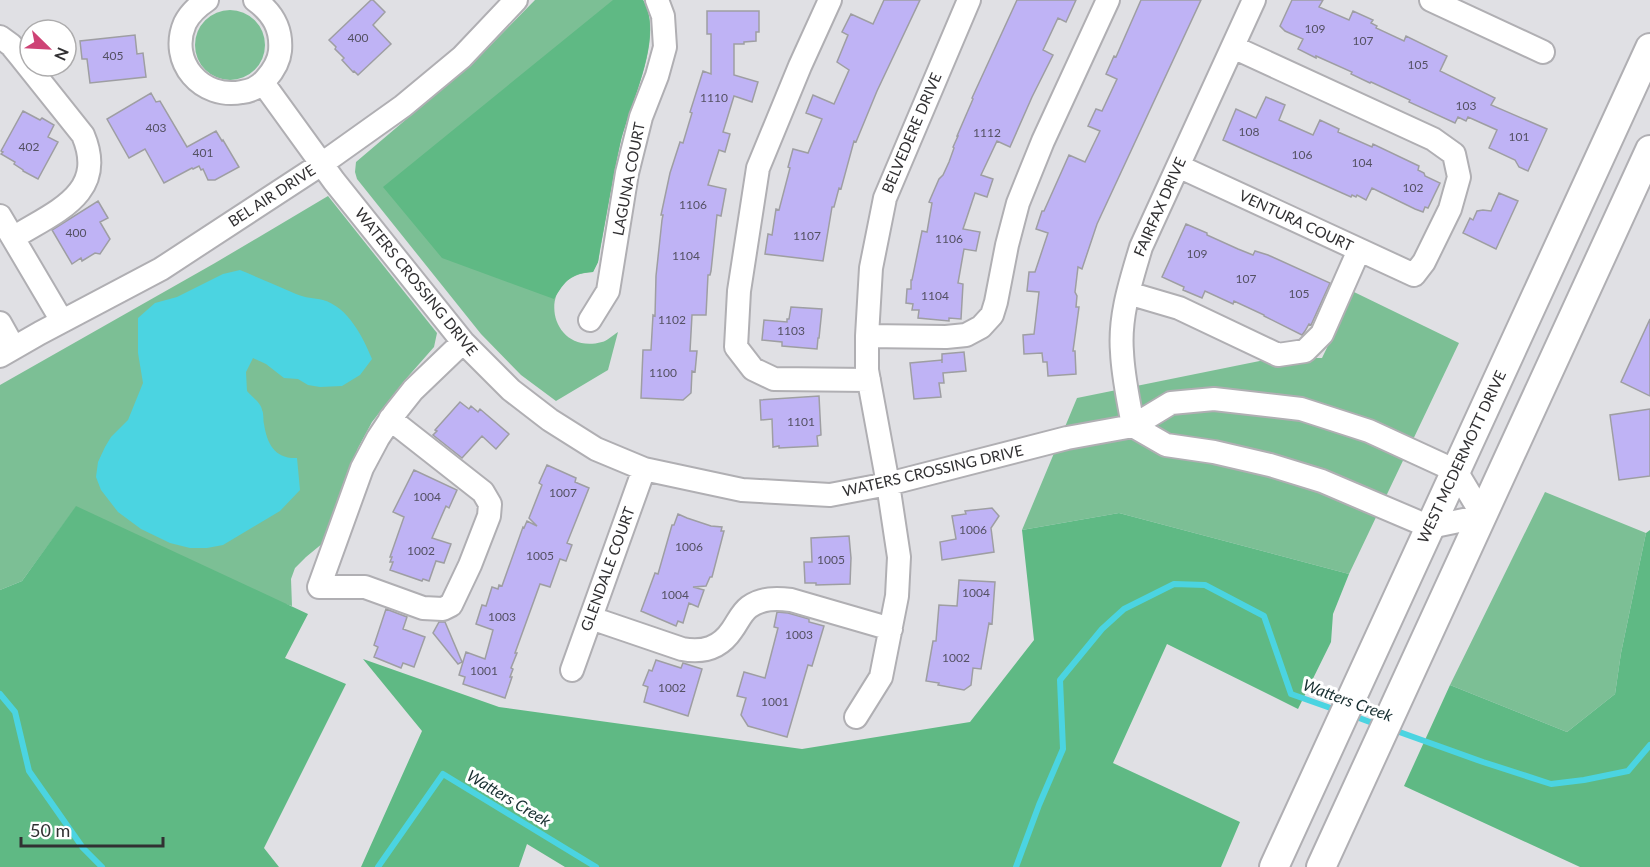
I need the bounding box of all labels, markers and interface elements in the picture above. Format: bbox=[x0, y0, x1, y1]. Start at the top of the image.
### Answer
north arrow bbox=[18, 18, 78, 78]
house number: 109 bbox=[1305, 21, 1325, 36]
house number: 400 bbox=[348, 30, 368, 45]
house number: 107 bbox=[1353, 33, 1373, 48]
text: N bbox=[51, 45, 73, 64]
house number: 405 bbox=[103, 48, 123, 63]
house number: 105 bbox=[1408, 57, 1428, 72]
street label: BELVEDERE DRIVE bbox=[878, 70, 945, 196]
house number: 1110 bbox=[700, 90, 728, 105]
house number: 103 bbox=[1456, 98, 1476, 113]
house number: 403 bbox=[146, 120, 166, 135]
street label: LAGUNA COURT bbox=[608, 120, 648, 237]
house number: 108 bbox=[1239, 124, 1259, 139]
house number: 1112 bbox=[973, 125, 1001, 140]
house number: 101 bbox=[1509, 129, 1529, 144]
house number: 402 bbox=[19, 139, 39, 154]
house number: 401 bbox=[193, 145, 213, 160]
house number: 106 bbox=[1292, 147, 1312, 162]
street label: FAIRFAX DRIVE bbox=[1129, 154, 1189, 259]
house number: 104 bbox=[1352, 155, 1372, 170]
street label: BEL AIR DRIVE bbox=[224, 160, 318, 230]
house number: 102 bbox=[1403, 180, 1423, 195]
street label: VENTURA COURT bbox=[1237, 186, 1356, 254]
house number: 1106 bbox=[679, 197, 707, 212]
street label: WATERS CROSSING DRIVE bbox=[352, 204, 482, 359]
house number: 400 bbox=[66, 225, 86, 240]
house number: 1107 bbox=[793, 228, 821, 243]
house number: 1106 bbox=[935, 231, 963, 246]
house number: 109 bbox=[1187, 246, 1207, 261]
house number: 1104 bbox=[672, 248, 700, 263]
house number: 107 bbox=[1236, 271, 1256, 286]
house number: 105 bbox=[1289, 286, 1309, 301]
house number: 1104 bbox=[921, 288, 949, 303]
house number: 1102 bbox=[658, 312, 686, 327]
house number: 1103 bbox=[777, 323, 805, 338]
house number: 1100 bbox=[649, 365, 677, 380]
street label: WEST MCDERMOTT DRIVE bbox=[1413, 367, 1509, 546]
house number: 1101 bbox=[787, 414, 815, 429]
street label: WATERS CROSSING DRIVE bbox=[841, 440, 1025, 500]
house number: 1007 bbox=[549, 485, 577, 500]
house number: 1004 bbox=[413, 489, 441, 504]
street label: GLENDALE COURT bbox=[576, 504, 638, 633]
house number: 1006 bbox=[959, 522, 987, 537]
house number: 1006 bbox=[675, 539, 703, 554]
house number: 1002 bbox=[407, 543, 435, 558]
house number: 1005 bbox=[526, 548, 554, 563]
house number: 1005 bbox=[817, 552, 845, 567]
house number: 1004 bbox=[962, 585, 990, 600]
house number: 1004 bbox=[661, 587, 689, 602]
house number: 1003 bbox=[488, 609, 516, 624]
house number: 1003 bbox=[785, 627, 813, 642]
house number: 1002 bbox=[942, 650, 970, 665]
house number: 1001 bbox=[470, 663, 498, 678]
water label: Watters Creek bbox=[1301, 675, 1396, 725]
house number: 1002 bbox=[658, 680, 686, 695]
house number: 1001 bbox=[761, 694, 789, 709]
water label: Watters Creek bbox=[464, 765, 555, 830]
scale bar bbox=[21, 810, 164, 848]
text: 50 m bbox=[30, 819, 70, 841]

